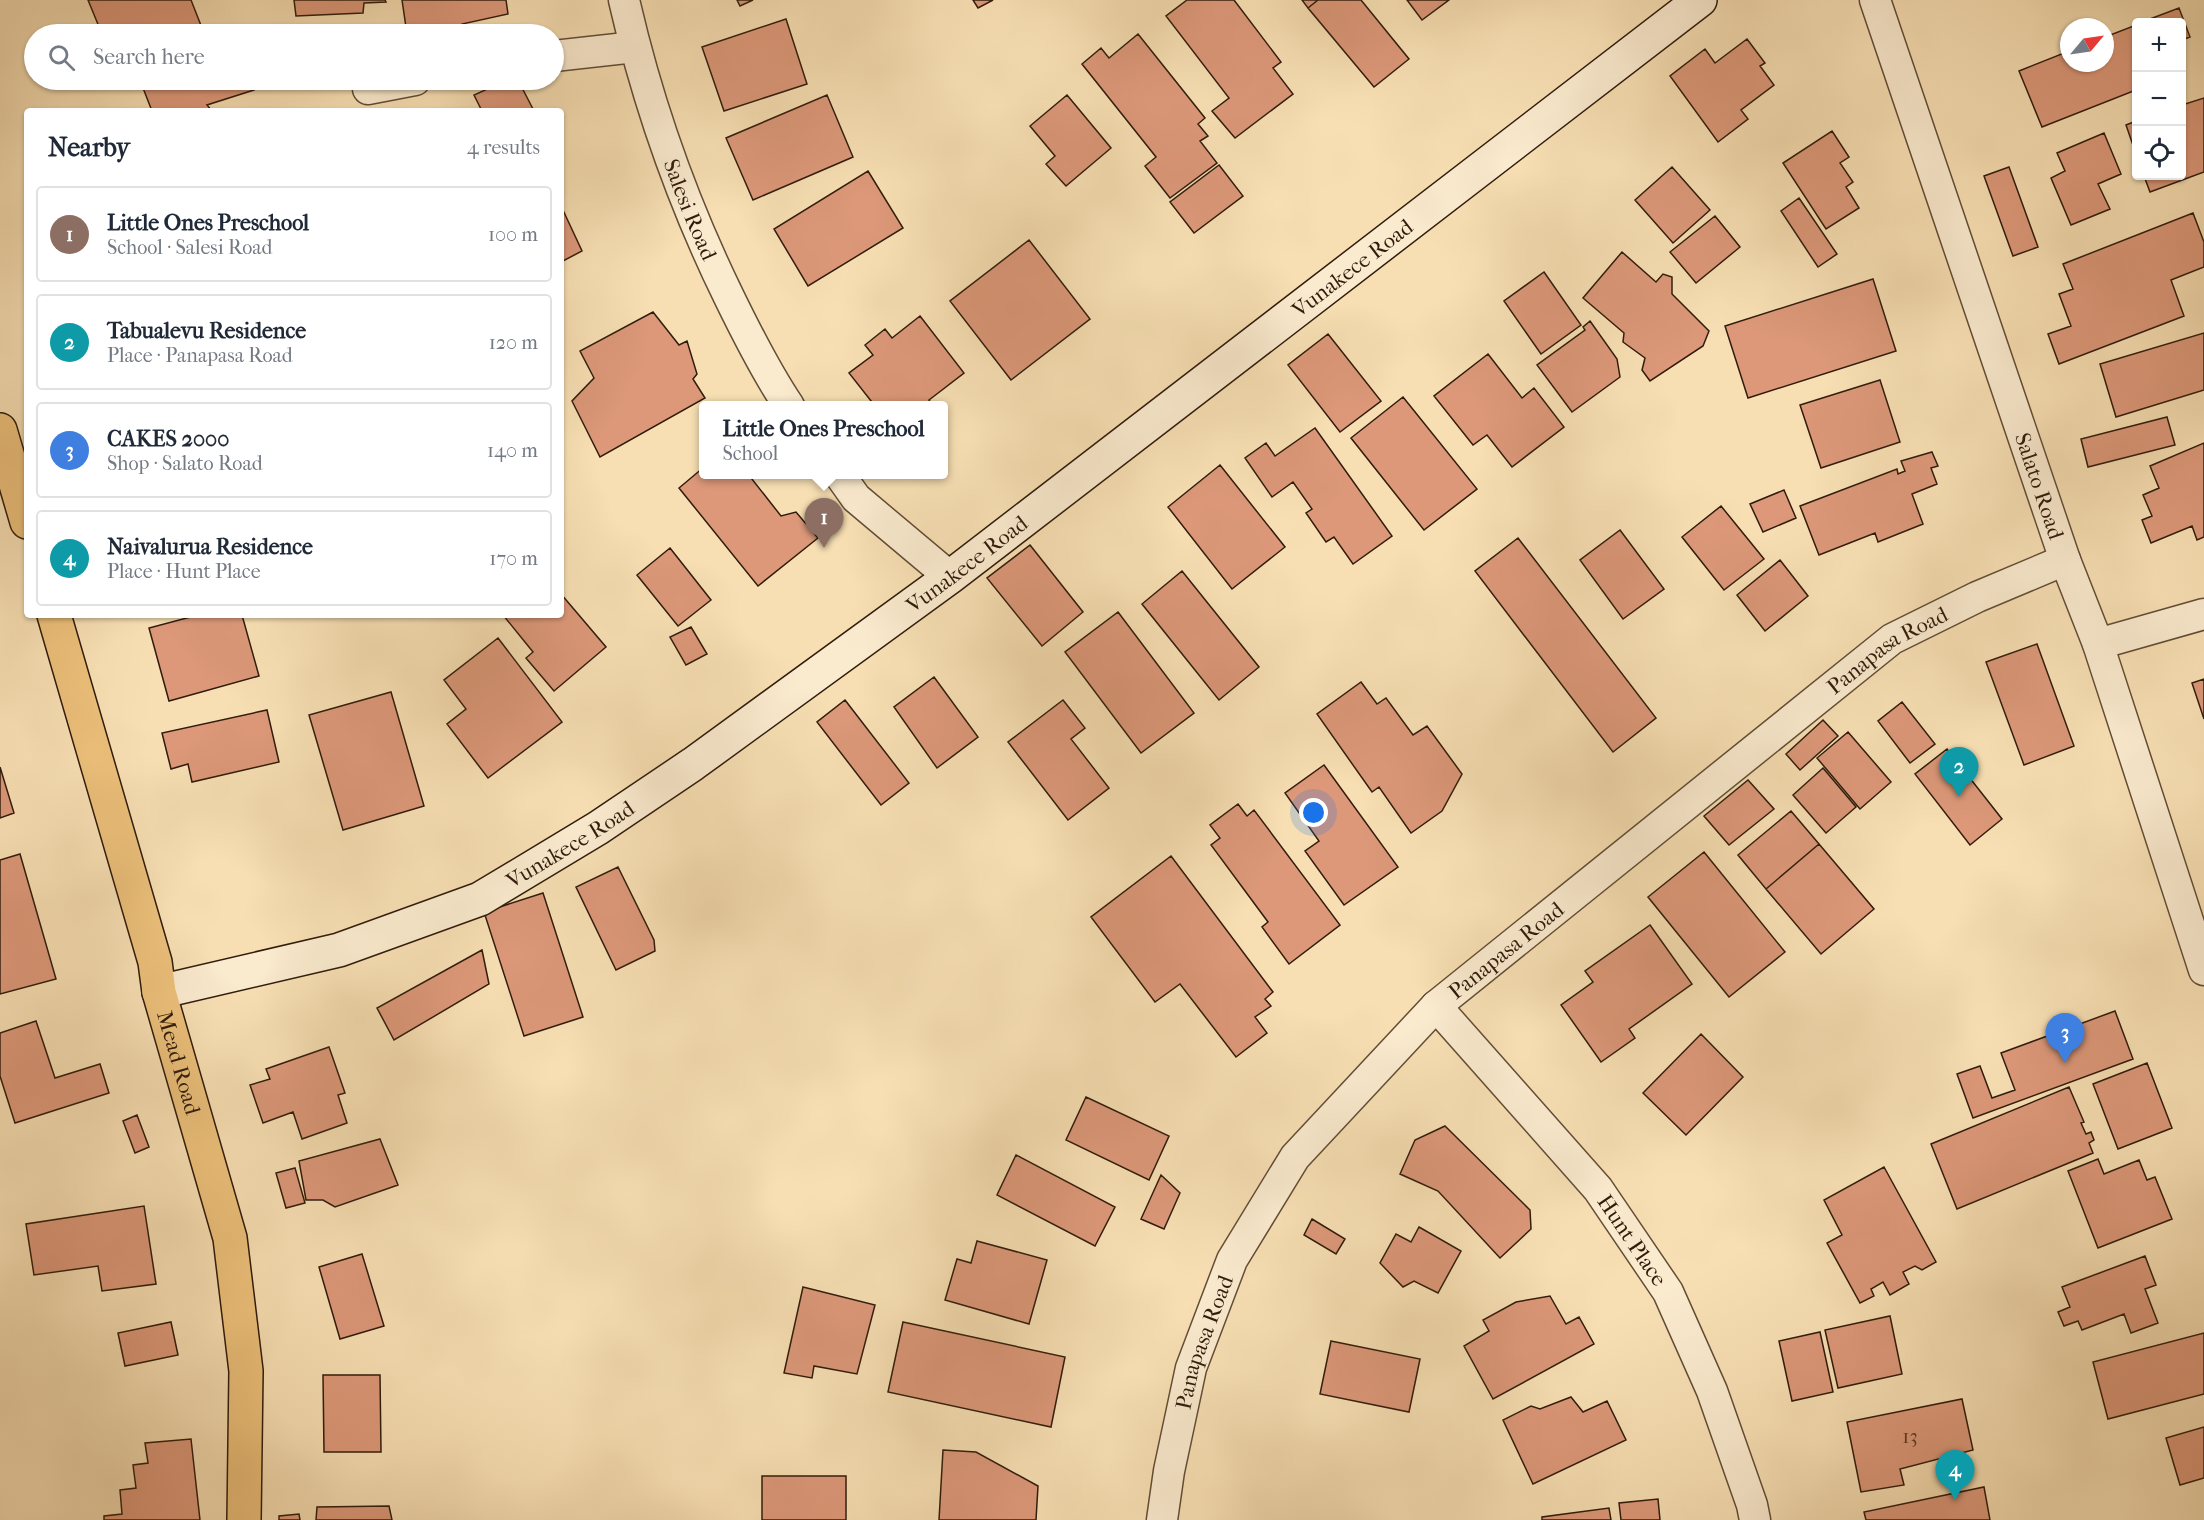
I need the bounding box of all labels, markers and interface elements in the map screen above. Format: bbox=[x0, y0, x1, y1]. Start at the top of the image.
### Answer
north arrow bbox=[2060, 18, 2114, 72]
map controls bbox=[2132, 18, 2186, 180]
button: + bbox=[2132, 18, 2186, 72]
search box bbox=[24, 24, 564, 90]
icon: search bbox=[45, 41, 78, 74]
text: Search here bbox=[93, 44, 205, 70]
button: − bbox=[2132, 72, 2186, 126]
button: locate bbox=[2132, 126, 2186, 180]
text: Nearby bbox=[48, 132, 130, 163]
text: 4 results bbox=[467, 136, 540, 159]
street label: Salesi Road bbox=[658, 156, 722, 265]
text: Little Ones Preschool bbox=[107, 210, 309, 236]
street label: Vunakece Road bbox=[1286, 213, 1419, 324]
text: 1 bbox=[66, 223, 73, 246]
text: 100 m bbox=[488, 223, 538, 246]
text: School · Salesi Road bbox=[107, 236, 272, 259]
text: Tabualevu Residence bbox=[107, 318, 306, 344]
text: 2 bbox=[64, 331, 75, 354]
text: 120 m bbox=[489, 331, 538, 354]
text: Place · Panapasa Road bbox=[107, 344, 293, 367]
popup bbox=[699, 401, 948, 479]
text: Little Ones Preschool bbox=[722, 416, 925, 442]
text: CAKES 2000 bbox=[107, 426, 229, 452]
street label: Salato Road bbox=[2009, 430, 2069, 544]
text: 3 bbox=[65, 439, 74, 462]
text: 140 m bbox=[487, 439, 538, 462]
text: School bbox=[722, 442, 778, 465]
text: Shop · Salato Road bbox=[107, 452, 263, 475]
pin: 1 bbox=[804, 498, 844, 548]
street label: Vunakece Road bbox=[900, 510, 1034, 619]
text: Naivalurua Residence bbox=[107, 534, 313, 560]
text: 4 bbox=[64, 547, 75, 570]
text: 170 m bbox=[489, 547, 538, 570]
text: Place · Hunt Place bbox=[107, 560, 261, 583]
street label: Panapasa Road bbox=[1822, 601, 1953, 700]
pin: 2 bbox=[1940, 748, 1978, 797]
street label: Vunakece Road bbox=[501, 795, 640, 895]
your location bbox=[1299, 798, 1328, 827]
street label: Panapasa Road bbox=[1443, 896, 1570, 1005]
street label: Mead Road bbox=[151, 1008, 206, 1119]
pin: 3 bbox=[2046, 1014, 2084, 1063]
street label: Hunt Place bbox=[1592, 1190, 1672, 1291]
street label: Panapasa Road bbox=[1170, 1271, 1239, 1412]
house number: 13 bbox=[1902, 1425, 1918, 1448]
pin: 4 bbox=[1936, 1450, 1974, 1500]

